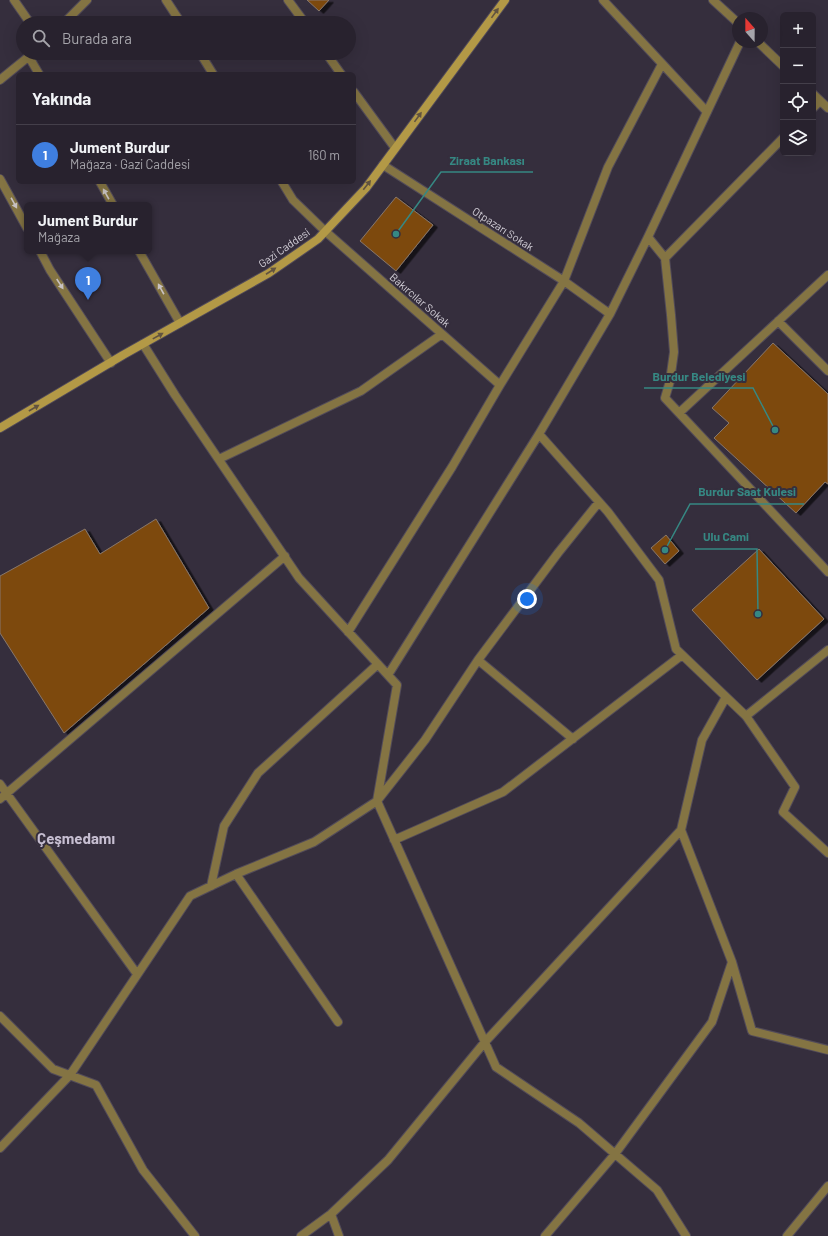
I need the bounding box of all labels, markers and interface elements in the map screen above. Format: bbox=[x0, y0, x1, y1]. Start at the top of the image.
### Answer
one-way arrow bbox=[491, 7, 499, 18]
north arrow bbox=[732, 12, 768, 48]
map controls bbox=[780, 12, 816, 156]
button: + bbox=[780, 12, 816, 48]
search box bbox=[16, 16, 356, 60]
icon: search bbox=[30, 27, 52, 49]
text: Burada ara bbox=[62, 29, 132, 47]
button: − bbox=[780, 48, 816, 84]
button: locate bbox=[780, 84, 816, 120]
text: Yakında bbox=[32, 88, 91, 108]
one-way arrow bbox=[414, 112, 422, 122]
button: layers bbox=[780, 120, 816, 156]
text: Jument Burdur bbox=[70, 138, 170, 156]
text: 1 bbox=[43, 147, 47, 163]
text: 160 m bbox=[308, 147, 340, 163]
callout: Ziraat Bankası bbox=[441, 148, 533, 172]
text: Ziraat Bankası bbox=[449, 153, 525, 167]
text: Mağaza · Gazi Caddesi bbox=[70, 156, 190, 172]
one-way arrow bbox=[363, 180, 372, 191]
one-way arrow bbox=[103, 188, 110, 199]
one-way arrow bbox=[10, 198, 17, 209]
popup bbox=[24, 202, 152, 254]
street label: Otpazarı Sokak bbox=[470, 204, 537, 254]
text: Jument Burdur bbox=[38, 211, 138, 229]
street label: Gazi Caddesi bbox=[256, 225, 312, 270]
text: Mağaza bbox=[38, 229, 80, 245]
pin: 1 bbox=[75, 267, 101, 300]
one-way arrow bbox=[265, 268, 277, 275]
street label: Bakırcılar Sokak bbox=[388, 270, 453, 330]
one-way arrow bbox=[56, 279, 64, 290]
one-way arrow bbox=[157, 284, 164, 295]
one-way arrow bbox=[152, 332, 164, 339]
callout: Burdur Belediyesi bbox=[644, 364, 753, 388]
text: Burdur Belediyesi bbox=[653, 369, 746, 383]
one-way arrow bbox=[29, 404, 39, 412]
callout: Burdur Saat Kulesi bbox=[690, 480, 804, 504]
text: Burdur Saat Kulesi bbox=[698, 484, 796, 498]
callout: Ulu Cami bbox=[695, 525, 757, 549]
text: Ulu Cami bbox=[703, 529, 749, 543]
your location bbox=[517, 589, 537, 609]
district label: Çeşmedamı bbox=[37, 829, 115, 847]

